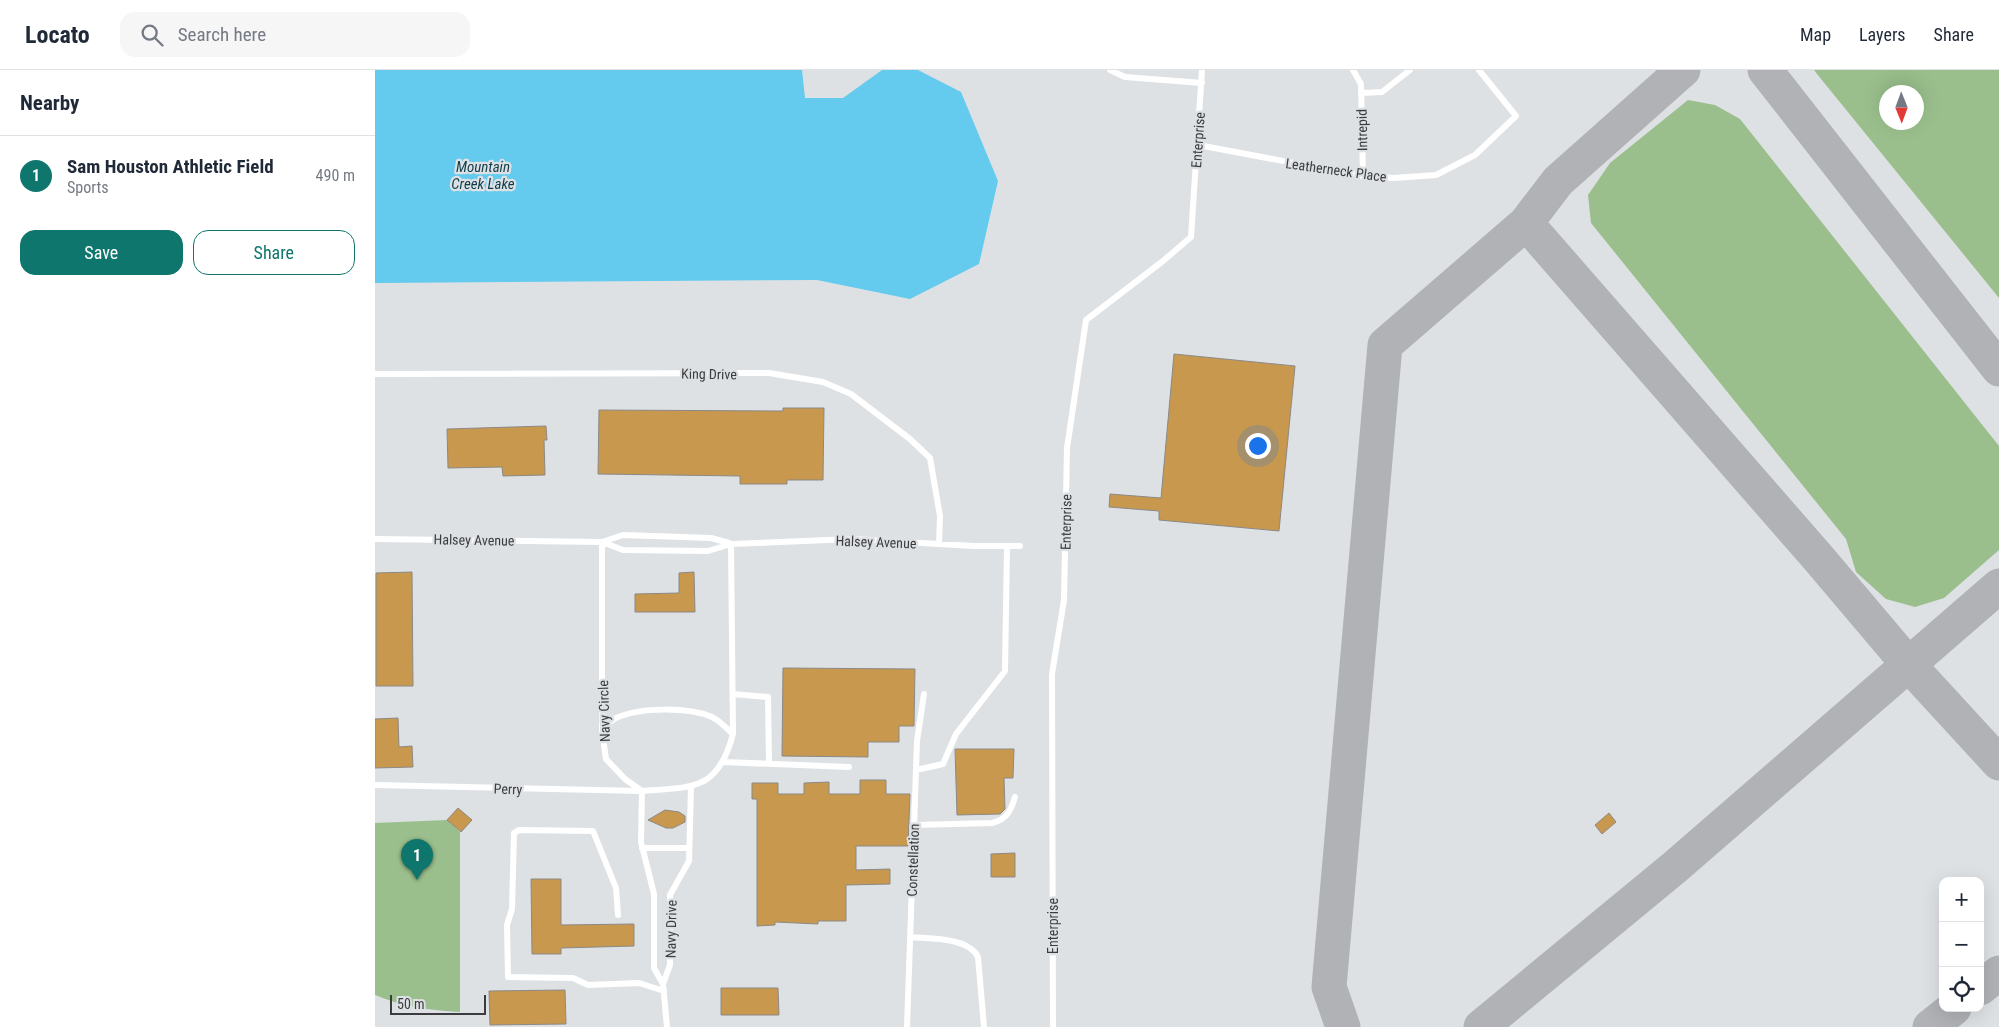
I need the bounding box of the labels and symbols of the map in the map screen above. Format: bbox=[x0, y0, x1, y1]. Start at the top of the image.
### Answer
north arrow bbox=[1879, 85, 1924, 130]
street label: Intrepid bbox=[1354, 109, 1370, 151]
street label: Enterprise bbox=[1188, 111, 1208, 169]
street label: Leatherneck Place bbox=[1285, 155, 1388, 185]
water label: Mountain Creek Lake bbox=[451, 158, 515, 193]
street label: King Drive bbox=[681, 366, 737, 382]
your location bbox=[1245, 433, 1271, 459]
street label: Enterprise bbox=[1058, 493, 1074, 550]
street label: Halsey Avenue bbox=[433, 531, 515, 549]
street label: Halsey Avenue bbox=[835, 533, 917, 551]
street label: Navy Circle bbox=[595, 679, 613, 742]
street label: Perry bbox=[493, 781, 523, 798]
street label: Constellation bbox=[904, 823, 922, 897]
pin: 1 bbox=[401, 839, 433, 880]
street label: Enterprise bbox=[1045, 898, 1061, 954]
street label: Navy Drive bbox=[662, 899, 680, 958]
scale bar bbox=[390, 992, 486, 1015]

